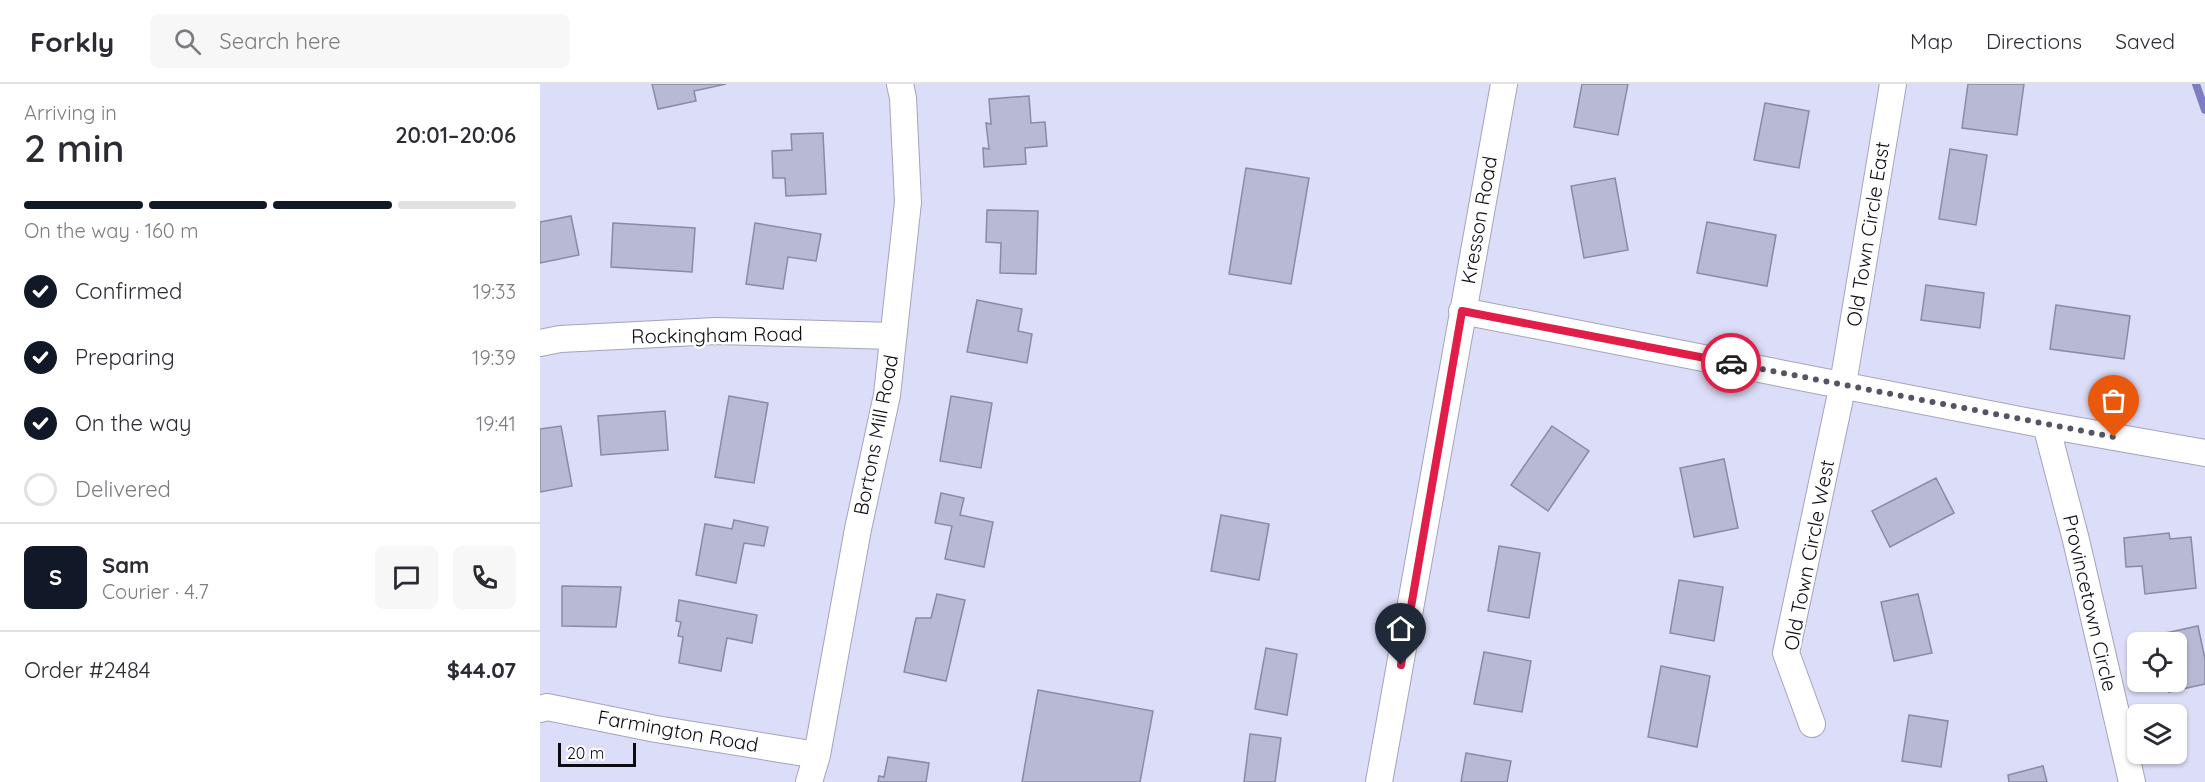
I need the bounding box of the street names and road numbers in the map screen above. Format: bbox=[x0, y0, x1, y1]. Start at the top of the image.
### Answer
street label: Old Town Circle East bbox=[1841, 139, 1895, 328]
street label: Kresson Road bbox=[1455, 154, 1502, 286]
street label: Rockingham Road bbox=[631, 321, 803, 348]
street label: Bortons Mill Road bbox=[848, 352, 903, 517]
street label: Old Town Circle West bbox=[1778, 457, 1839, 652]
street label: Provincetown Circle bbox=[2058, 512, 2123, 694]
street label: Farmington Road bbox=[596, 704, 760, 757]

